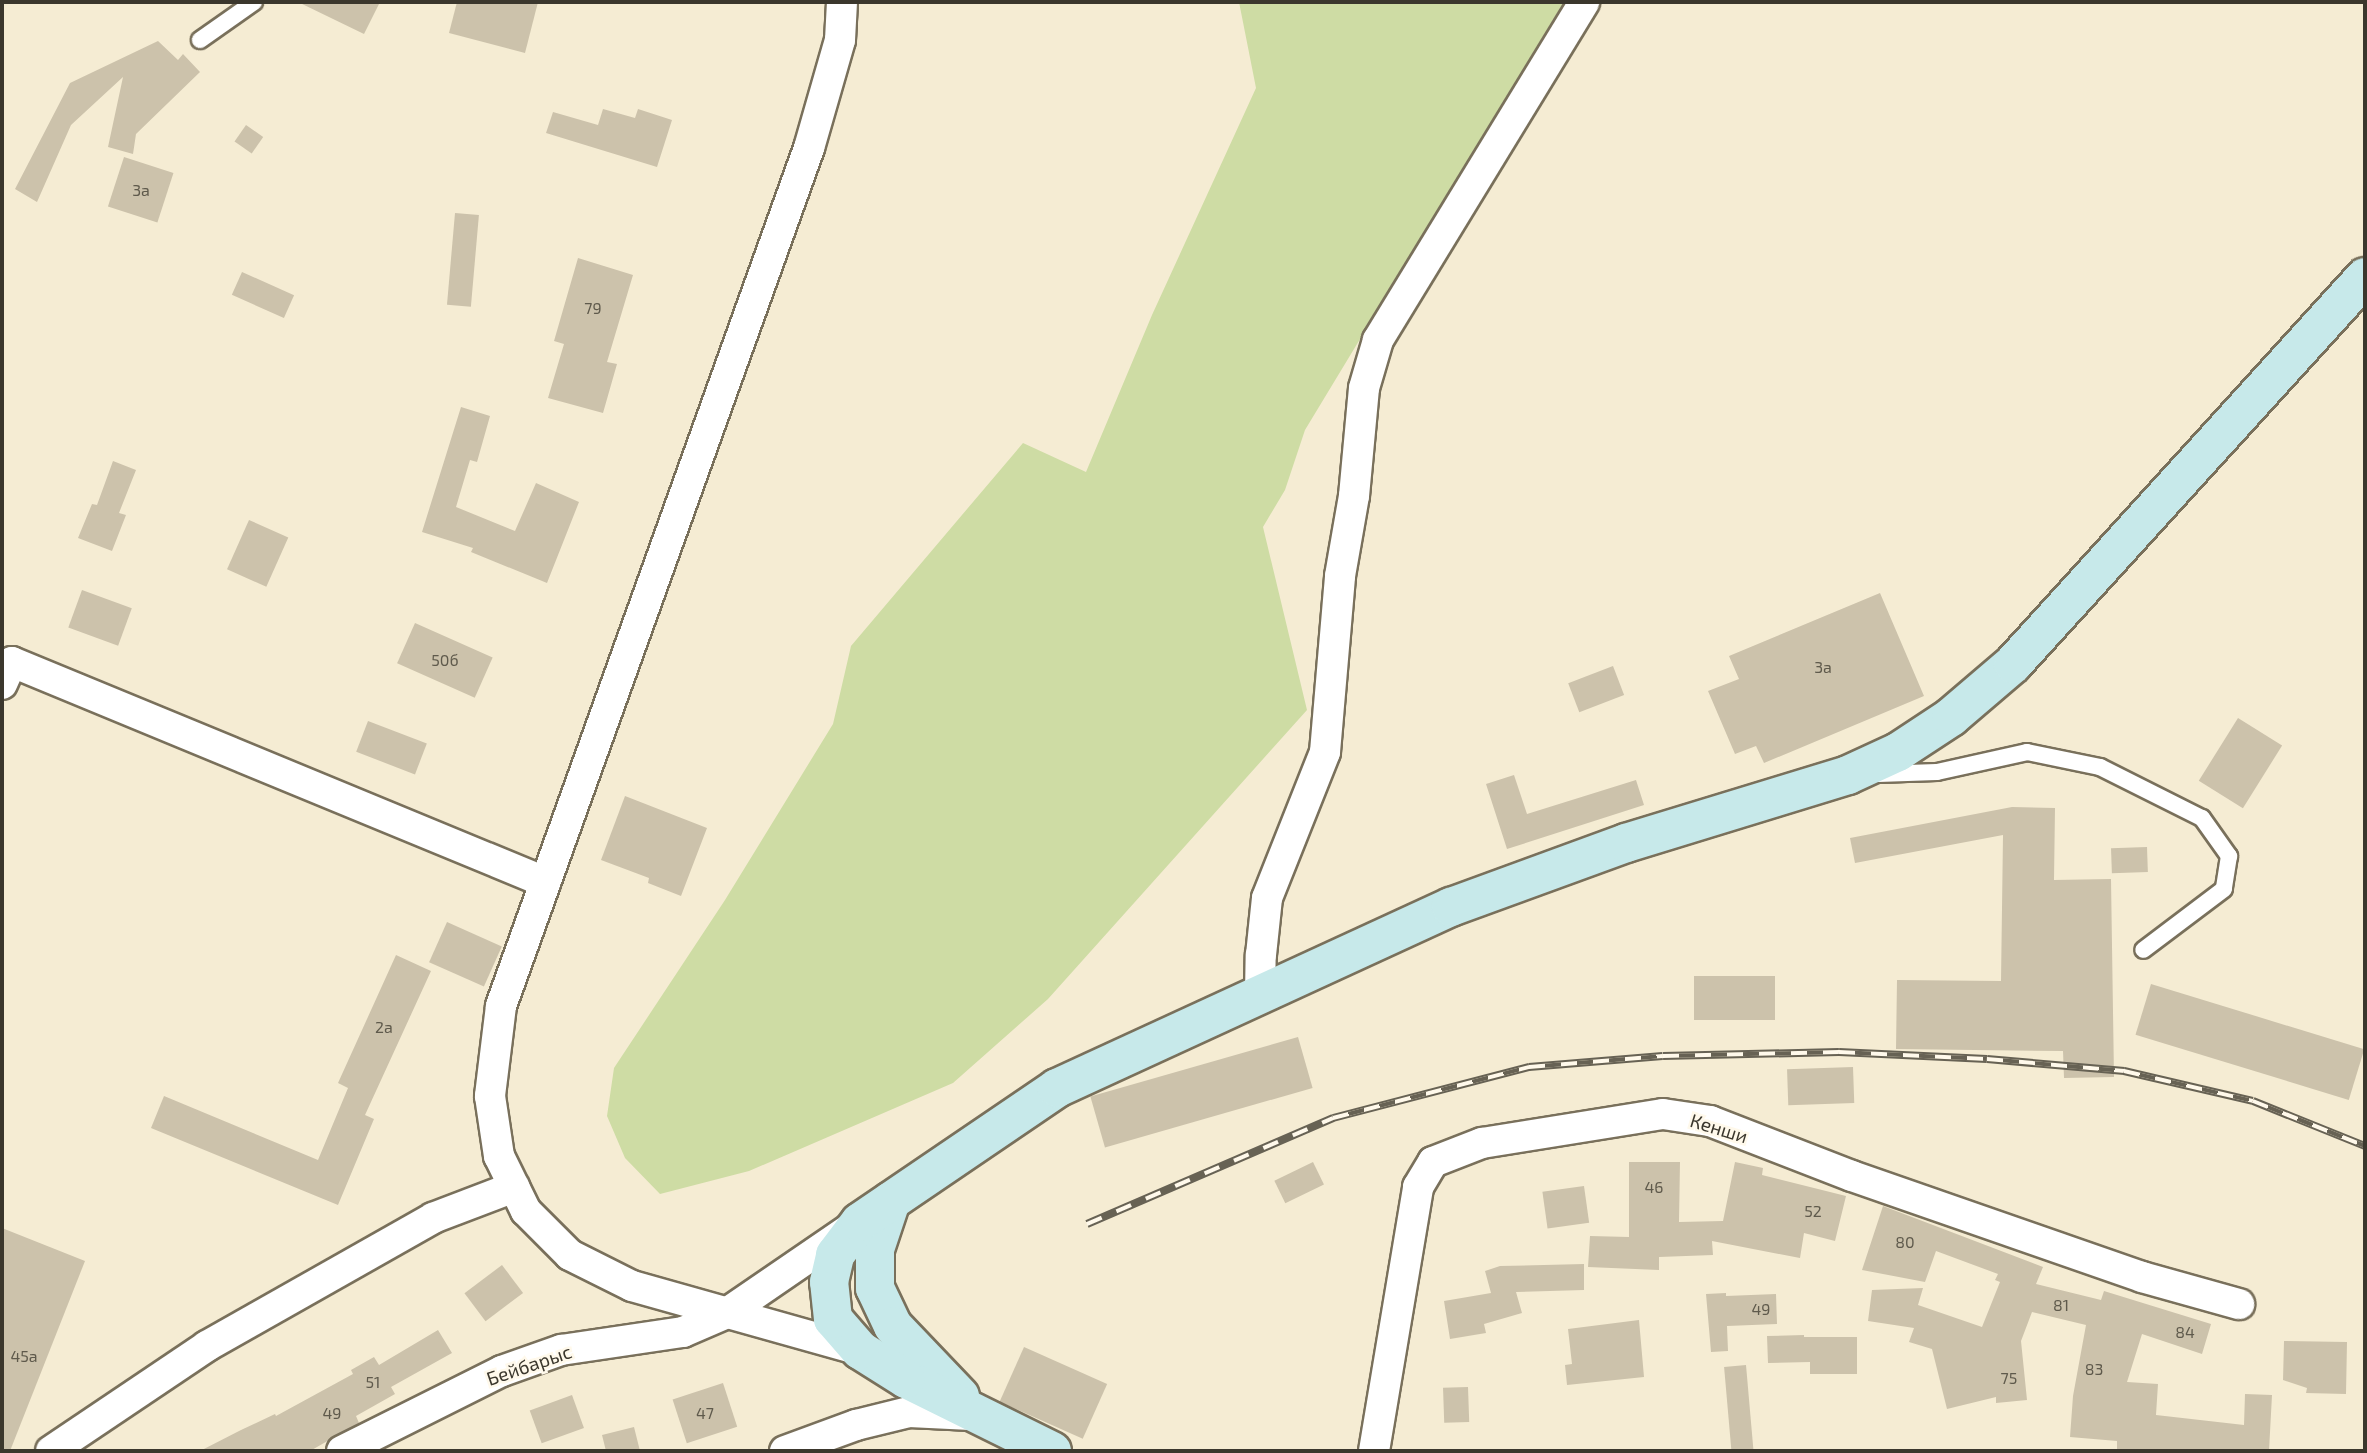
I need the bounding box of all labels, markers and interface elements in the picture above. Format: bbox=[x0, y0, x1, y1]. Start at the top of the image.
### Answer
house number: 3а bbox=[132, 180, 150, 200]
house number: 79 bbox=[584, 298, 602, 318]
house number: 50б bbox=[431, 650, 459, 670]
house number: 3а bbox=[1814, 657, 1832, 677]
house number: 2а bbox=[375, 1017, 393, 1037]
street label: Кенши bbox=[1687, 1108, 1751, 1148]
house number: 46 bbox=[1645, 1177, 1663, 1197]
house number: 52 bbox=[1804, 1201, 1822, 1221]
house number: 80 bbox=[1895, 1232, 1915, 1252]
house number: 81 bbox=[2053, 1295, 2069, 1315]
house number: 49 bbox=[1752, 1299, 1770, 1319]
house number: 84 bbox=[2175, 1322, 2195, 1342]
street label: Бейбарыс bbox=[484, 1340, 574, 1390]
house number: 45а bbox=[10, 1346, 38, 1366]
house number: 83 bbox=[2085, 1359, 2103, 1379]
house number: 75 bbox=[2001, 1368, 2017, 1388]
house number: 51 bbox=[366, 1372, 380, 1392]
house number: 49 bbox=[323, 1403, 341, 1423]
house number: 47 bbox=[696, 1403, 714, 1423]

